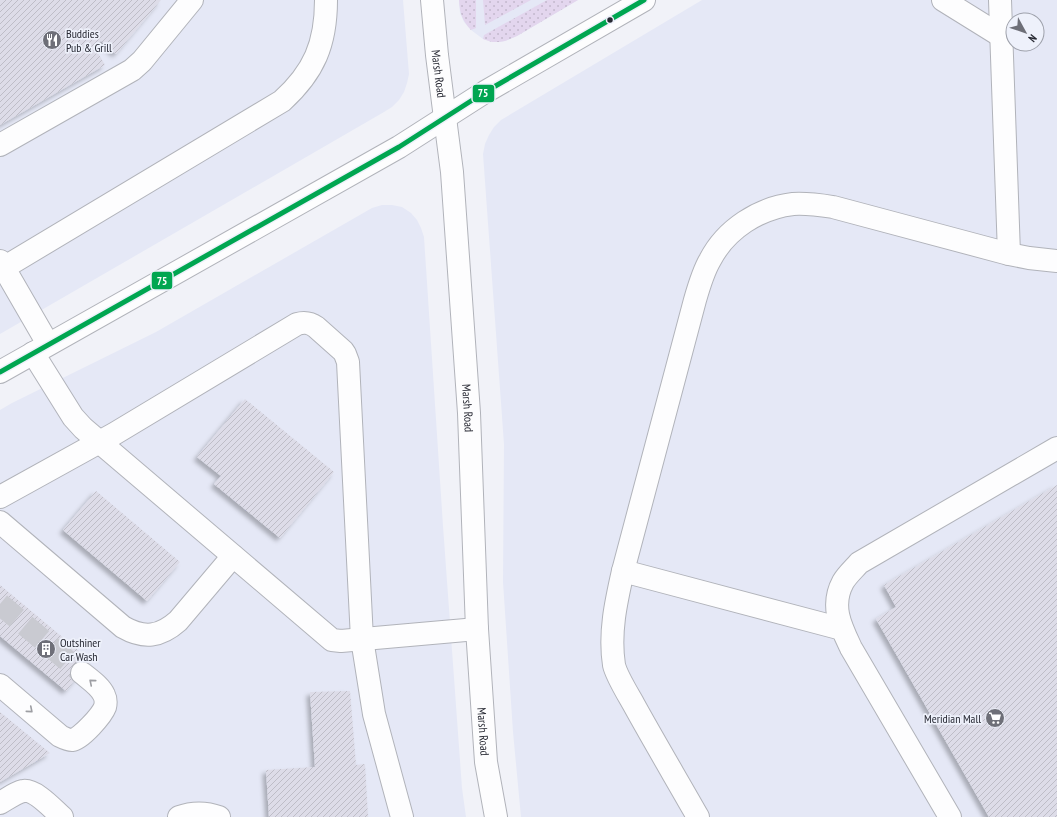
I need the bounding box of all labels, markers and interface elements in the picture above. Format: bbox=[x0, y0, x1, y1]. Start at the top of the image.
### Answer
north arrow bbox=[1005, 12, 1045, 52]
unlabelled marker bbox=[605, 15, 615, 25]
place label: Buddies Pub & Grill bbox=[66, 26, 112, 55]
restaurant icon: Buddies Pub & Grill bbox=[41, 29, 63, 51]
text: N bbox=[1025, 32, 1040, 45]
street label: Marsh Road bbox=[429, 49, 450, 98]
line badge: 75 bbox=[472, 84, 495, 103]
text: 75 bbox=[478, 86, 488, 100]
line badge: 75 bbox=[151, 271, 173, 290]
text: 75 bbox=[157, 274, 167, 288]
street label: Marsh Road bbox=[459, 383, 477, 432]
place label: Outshiner Car Wash bbox=[60, 635, 101, 664]
building icon: Outshiner Car Wash bbox=[35, 638, 57, 660]
one-way arrow bbox=[90, 680, 97, 687]
one-way arrow bbox=[25, 706, 32, 713]
street label: Marsh Road bbox=[475, 707, 493, 756]
supermarket icon: Meridian Mall bbox=[984, 707, 1006, 729]
place label: Meridian Mall bbox=[924, 711, 981, 726]

